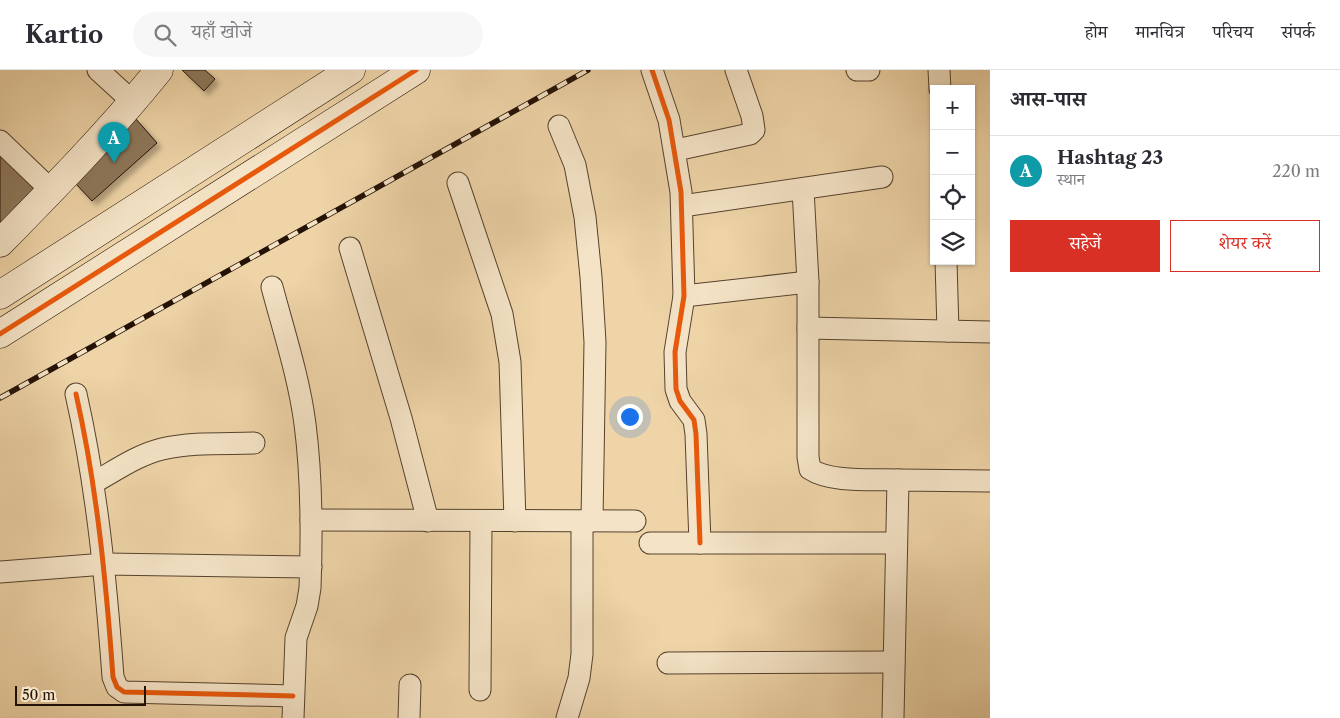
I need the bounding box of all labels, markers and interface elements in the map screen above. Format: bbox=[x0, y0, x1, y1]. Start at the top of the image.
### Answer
search box bbox=[133, 12, 483, 57]
text: Kartio bbox=[25, 20, 103, 49]
text: यहाँ खोजें bbox=[191, 20, 252, 43]
icon: search bbox=[151, 21, 179, 49]
text: होम bbox=[1085, 21, 1108, 43]
text: मानचित्र bbox=[1136, 21, 1184, 43]
text: परिचय bbox=[1212, 21, 1253, 43]
text: संपर्क bbox=[1281, 21, 1315, 43]
map controls bbox=[930, 85, 975, 265]
button: + bbox=[930, 85, 975, 130]
text: आस-पास bbox=[1010, 86, 1086, 111]
pin: A bbox=[98, 122, 130, 163]
button: − bbox=[930, 130, 975, 175]
text: Hashtag 23 bbox=[1057, 146, 1163, 169]
text: A bbox=[1020, 161, 1032, 181]
text: 220 m bbox=[1272, 161, 1320, 181]
text: स्थान bbox=[1057, 169, 1085, 189]
button: locate bbox=[930, 175, 975, 220]
button: layers bbox=[930, 220, 975, 265]
button: सहेजें bbox=[1010, 220, 1160, 272]
button: शेयर करें bbox=[1170, 220, 1320, 272]
your location bbox=[617, 404, 643, 430]
scale bar bbox=[15, 683, 146, 706]
text: 50 m bbox=[22, 686, 55, 704]

